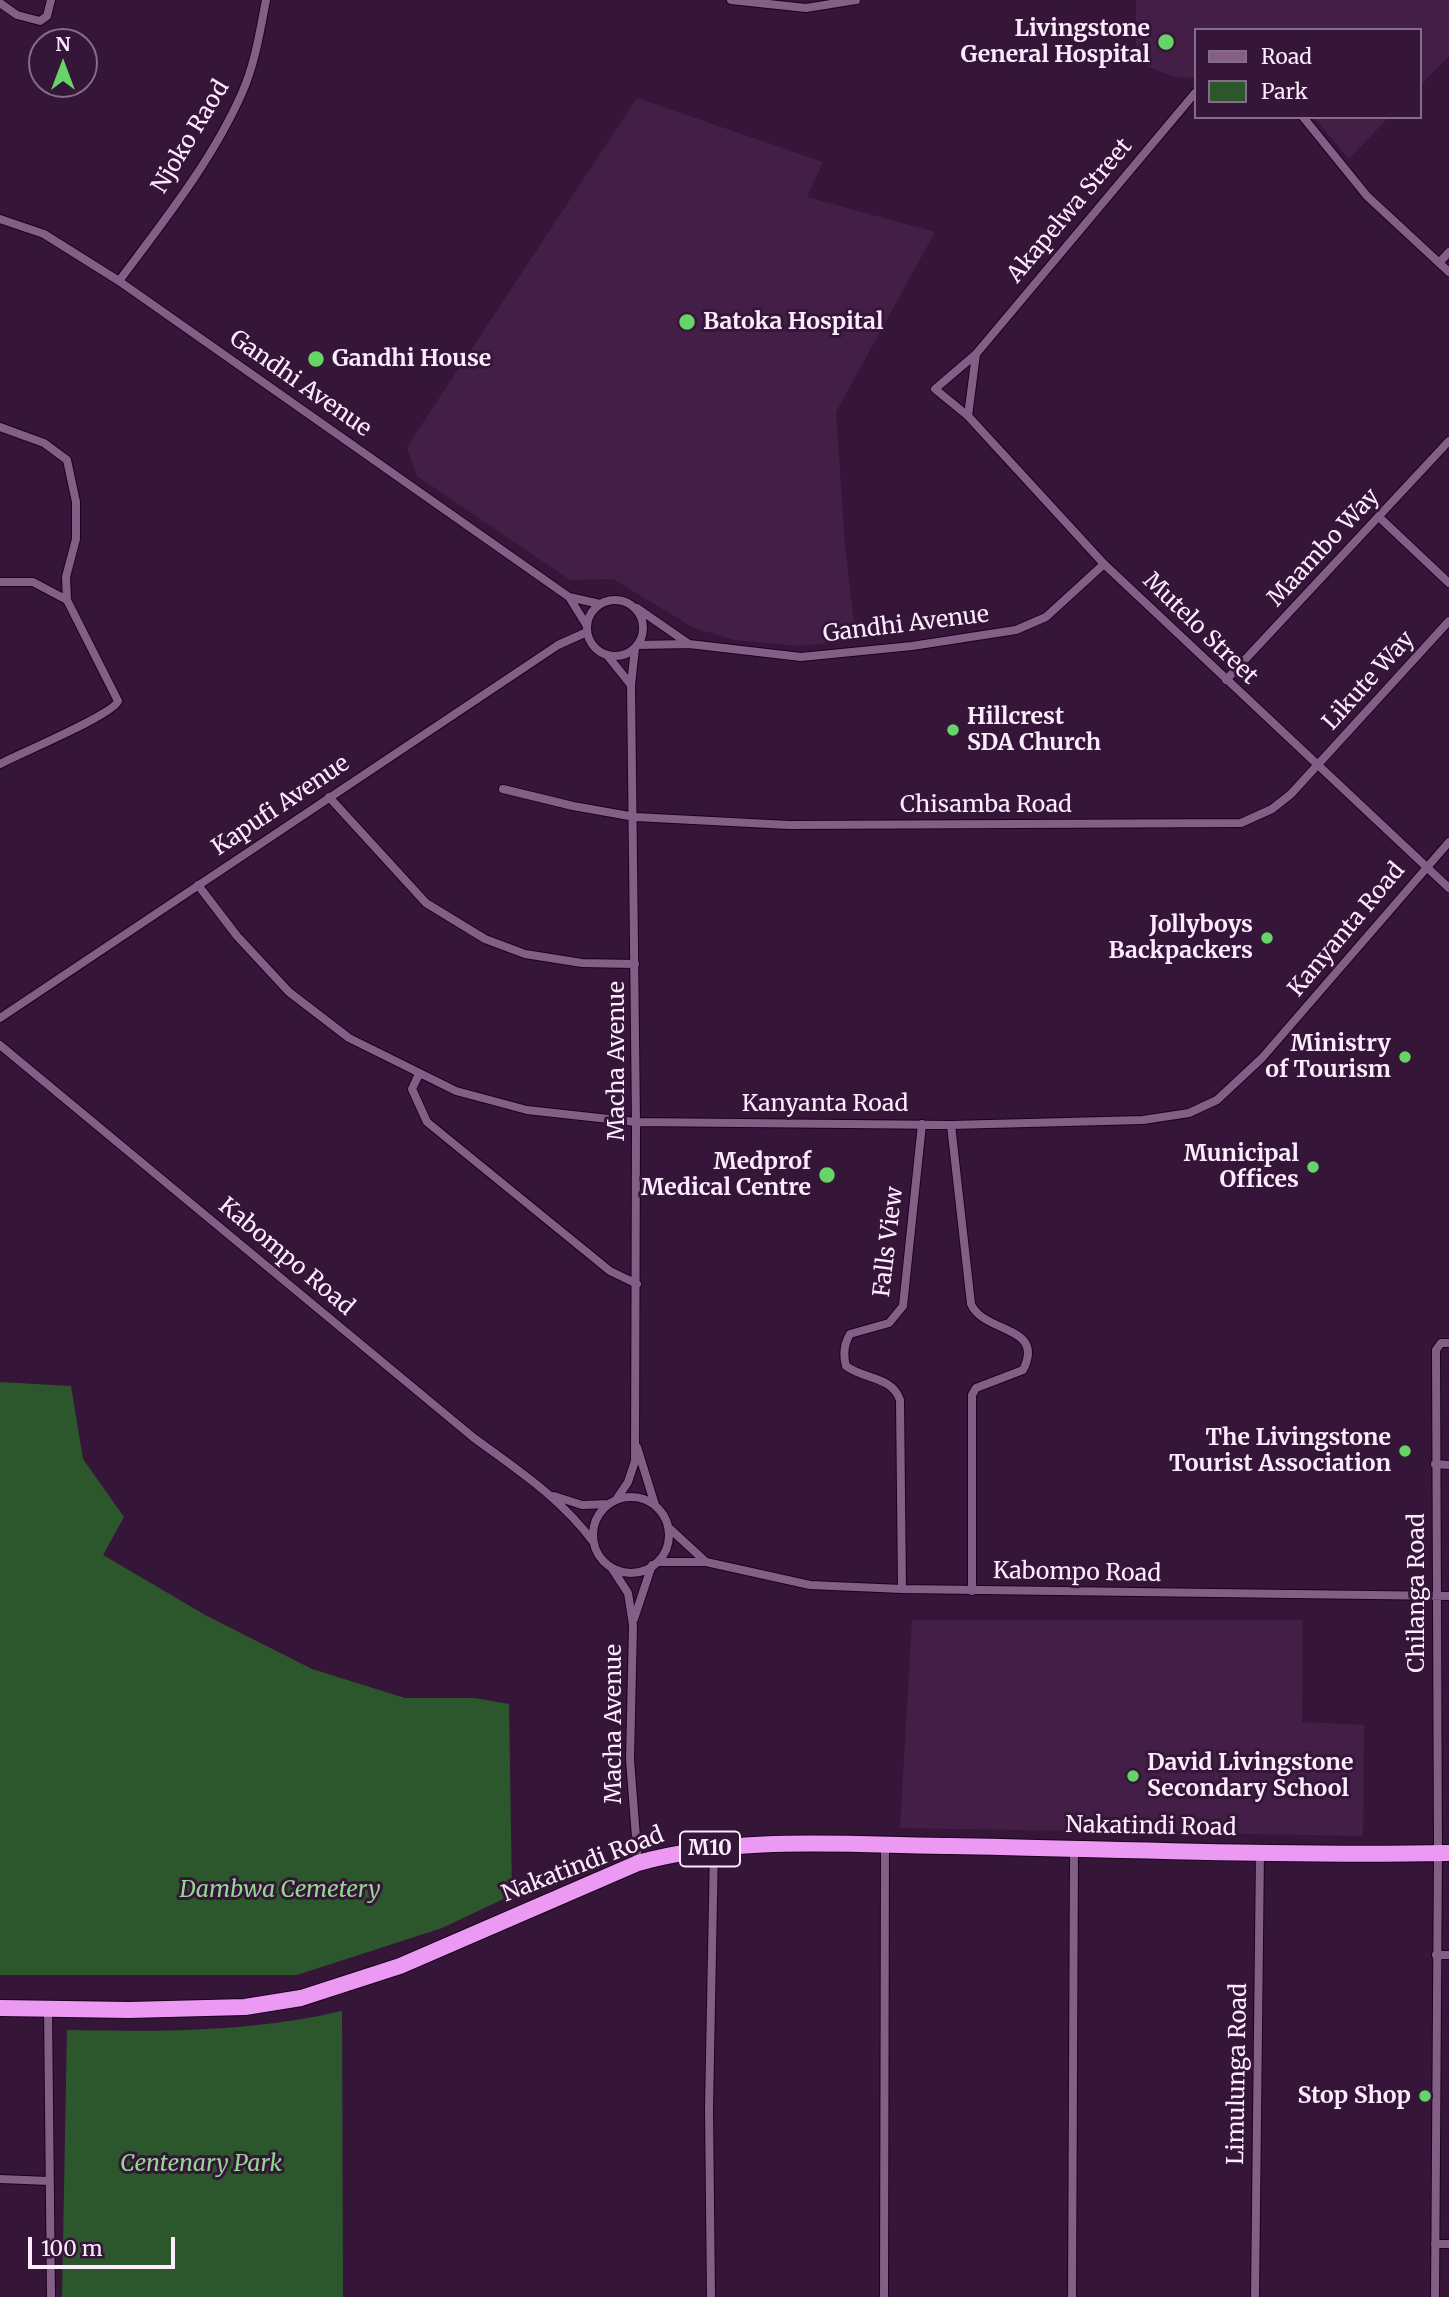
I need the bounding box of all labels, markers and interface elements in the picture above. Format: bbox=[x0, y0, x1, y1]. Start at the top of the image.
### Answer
place label: Livingstone General Hospital bbox=[960, 15, 1150, 69]
north arrow bbox=[28, 28, 98, 98]
legend bbox=[1194, 28, 1421, 119]
text: N bbox=[55, 32, 71, 56]
marker: Livingstone General Hospital bbox=[1156, 32, 1176, 52]
text: Road bbox=[1261, 43, 1312, 70]
street label: Njoko Raod bbox=[146, 75, 236, 199]
text: Park bbox=[1261, 78, 1308, 105]
street label: Akapelwa Street bbox=[1002, 133, 1138, 289]
place label: Batoka Hospital bbox=[703, 308, 883, 336]
marker: Batoka Hospital bbox=[677, 312, 697, 332]
street label: Gandhi Avenue bbox=[224, 325, 376, 443]
place label: Gandhi House bbox=[332, 345, 491, 373]
marker: Gandhi House bbox=[306, 349, 326, 369]
street label: Maambo Way bbox=[1263, 483, 1385, 613]
street label: Mutelo Street bbox=[1137, 567, 1263, 691]
street label: Gandhi Avenue bbox=[822, 601, 990, 649]
street label: Likute Way bbox=[1317, 626, 1421, 736]
place label: Hillcrest SDA Church bbox=[967, 703, 1101, 757]
marker: Hillcrest SDA Church bbox=[945, 722, 961, 738]
street label: Kapufi Avenue bbox=[207, 750, 355, 862]
street label: Chisamba Road bbox=[900, 791, 1072, 819]
street label: Kanyanta Road bbox=[1283, 857, 1411, 1003]
place label: Jollyboys Backpackers bbox=[1109, 911, 1253, 965]
marker: Jollyboys Backpackers bbox=[1259, 930, 1275, 946]
street label: Macha Avenue bbox=[603, 981, 631, 1141]
place label: Ministry of Tourism bbox=[1265, 1030, 1391, 1084]
marker: Ministry of Tourism bbox=[1397, 1049, 1413, 1065]
street label: Kanyanta Road bbox=[742, 1090, 908, 1118]
place label: Municipal Offices bbox=[1184, 1140, 1299, 1194]
place label: Medprof Medical Centre bbox=[641, 1148, 811, 1202]
marker: Municipal Offices bbox=[1305, 1159, 1321, 1175]
marker: Medprof Medical Centre bbox=[817, 1165, 837, 1185]
street label: Falls View bbox=[869, 1185, 909, 1299]
street label: Kabompo Road bbox=[213, 1192, 359, 1322]
place label: The Livingstone Tourist Association bbox=[1169, 1424, 1391, 1478]
marker: The Livingstone Tourist Association bbox=[1397, 1443, 1413, 1459]
street label: Chilanga Road bbox=[1403, 1513, 1431, 1673]
street label: Kabompo Road bbox=[993, 1558, 1161, 1588]
street label: Macha Avenue bbox=[600, 1644, 628, 1804]
place label: David Livingstone Secondary School bbox=[1147, 1749, 1353, 1803]
marker: David Livingstone Secondary School bbox=[1125, 1768, 1141, 1784]
street label: Nakatindi Road bbox=[1065, 1812, 1237, 1842]
street label: Nakatindi Road bbox=[498, 1821, 668, 1909]
road number: M10 bbox=[680, 1832, 740, 1867]
park label: Dambwa Cemetery bbox=[179, 1876, 381, 1904]
street label: Limulunga Road bbox=[1223, 1983, 1253, 2165]
place label: Stop Shop bbox=[1297, 2082, 1411, 2110]
marker: Stop Shop bbox=[1417, 2088, 1433, 2104]
park label: Centenary Park bbox=[120, 2150, 282, 2178]
scale bar bbox=[32, 2224, 178, 2268]
text: 100 m bbox=[41, 2235, 103, 2262]

